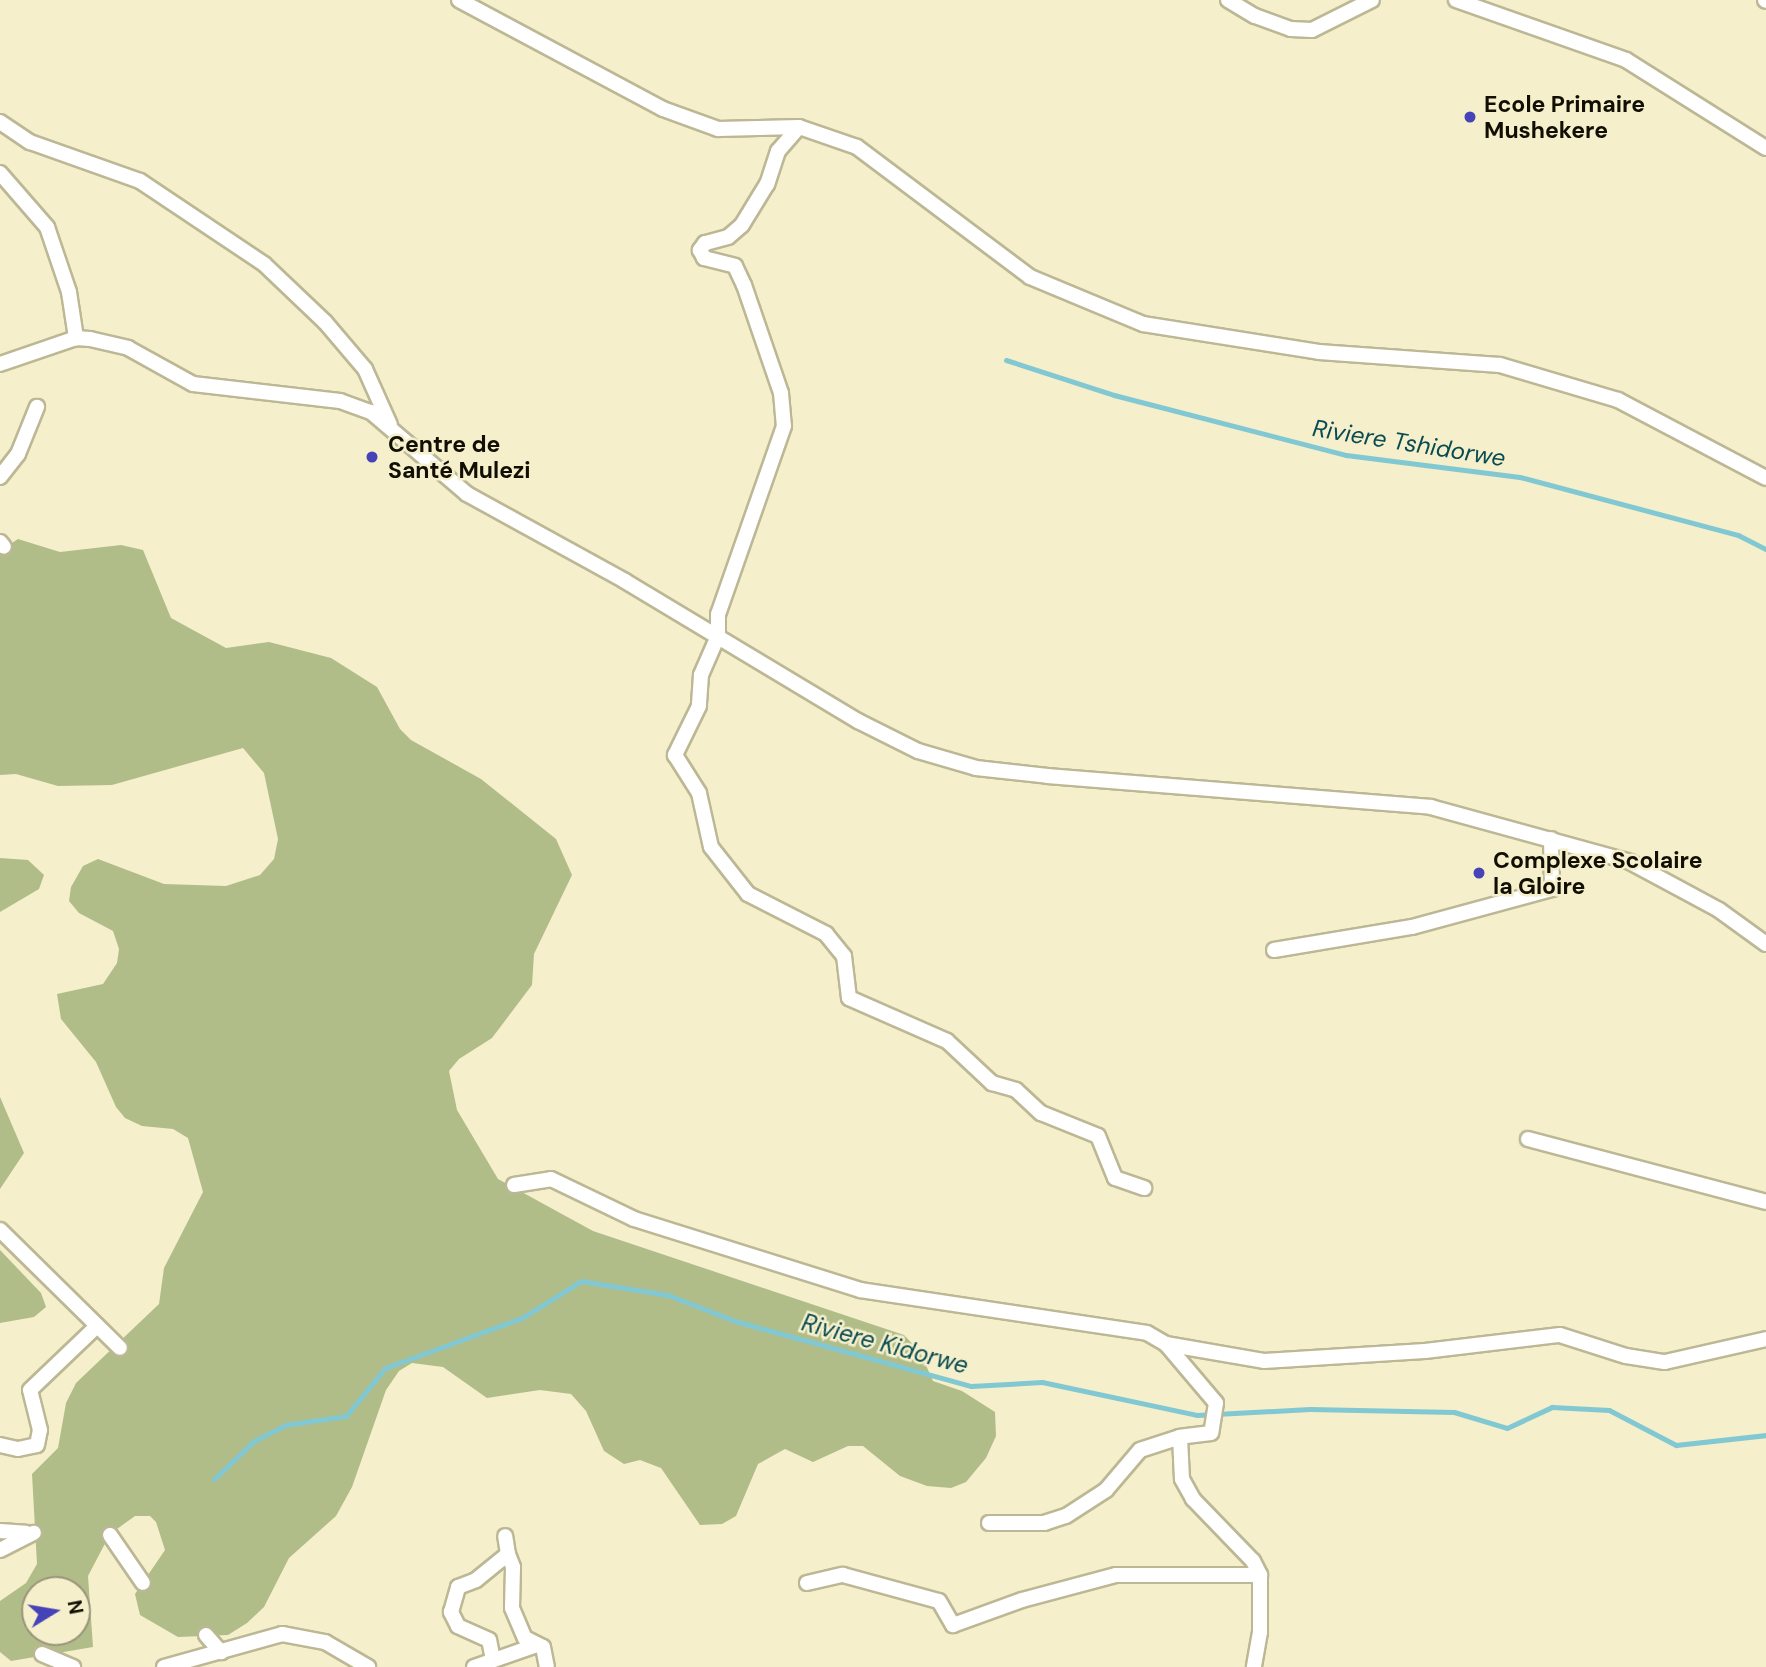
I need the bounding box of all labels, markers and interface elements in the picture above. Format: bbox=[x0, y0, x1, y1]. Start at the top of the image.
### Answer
place label: Ecole Primaire Mushekere bbox=[1484, 90, 1645, 144]
marker: Ecole Primaire Mushekere bbox=[1462, 109, 1478, 125]
water label: Riviere Tshidorwe bbox=[1310, 414, 1508, 472]
place label: Centre de Santé Mulezi bbox=[388, 430, 531, 484]
marker: Centre de Santé Mulezi bbox=[362, 447, 382, 467]
place label: Complexe Scolaire la Gloire bbox=[1493, 846, 1703, 900]
marker: Complexe Scolaire la Gloire bbox=[1471, 865, 1487, 881]
water label: Riviere Kidorwe bbox=[799, 1308, 971, 1380]
north arrow bbox=[21, 1576, 91, 1646]
text: N bbox=[62, 1598, 89, 1616]

